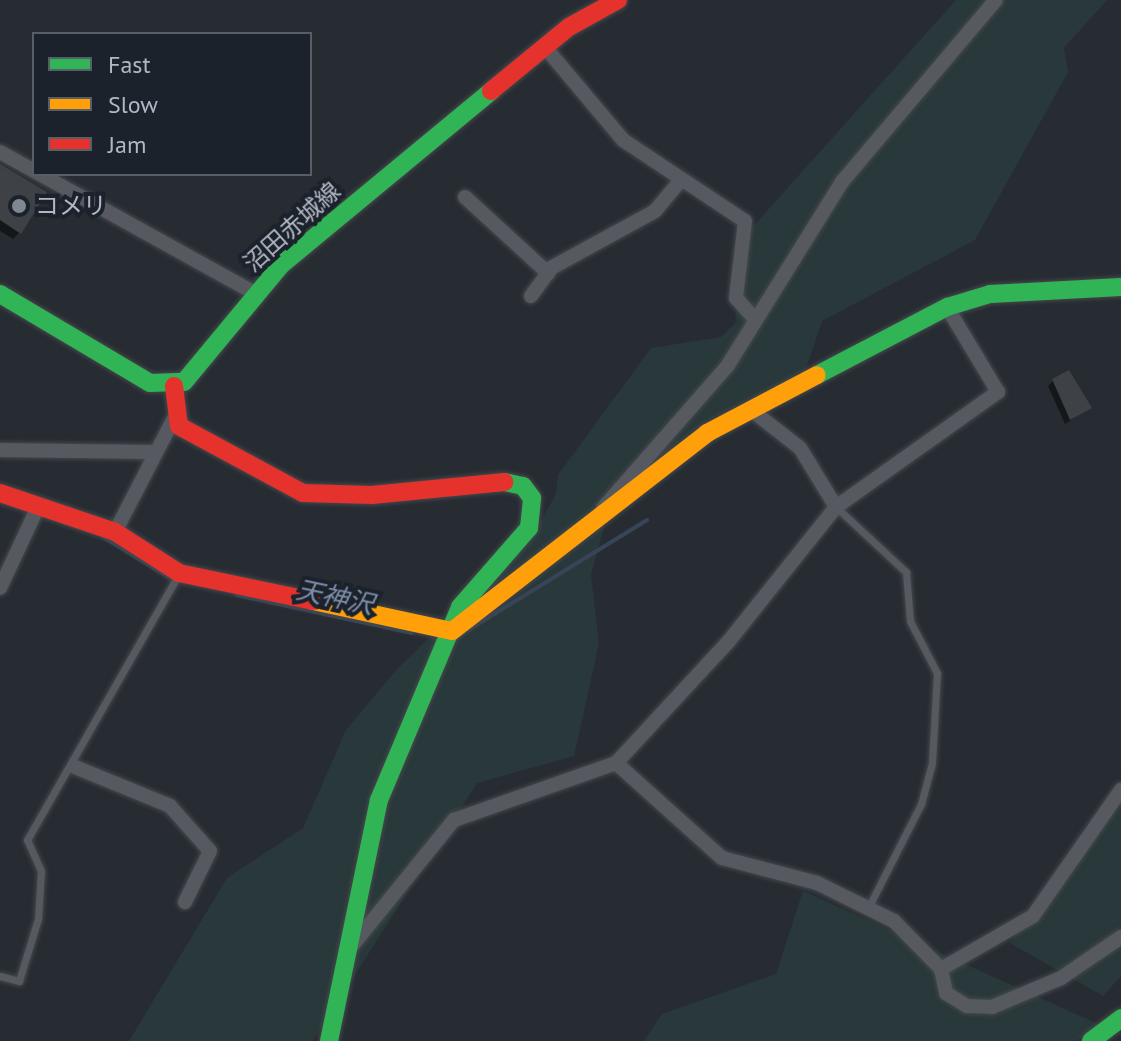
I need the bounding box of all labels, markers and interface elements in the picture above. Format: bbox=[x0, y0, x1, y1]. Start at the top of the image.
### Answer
legend bbox=[32, 32, 312, 176]
text: Fast bbox=[108, 49, 151, 80]
text: Slow bbox=[108, 89, 158, 120]
text: Jam bbox=[108, 129, 146, 160]
street label: 沼田赤城線 bbox=[238, 176, 346, 278]
place label: コメリ bbox=[35, 192, 107, 220]
marker: コメリ bbox=[10, 197, 28, 215]
water label: 天神沢 bbox=[294, 574, 376, 620]

